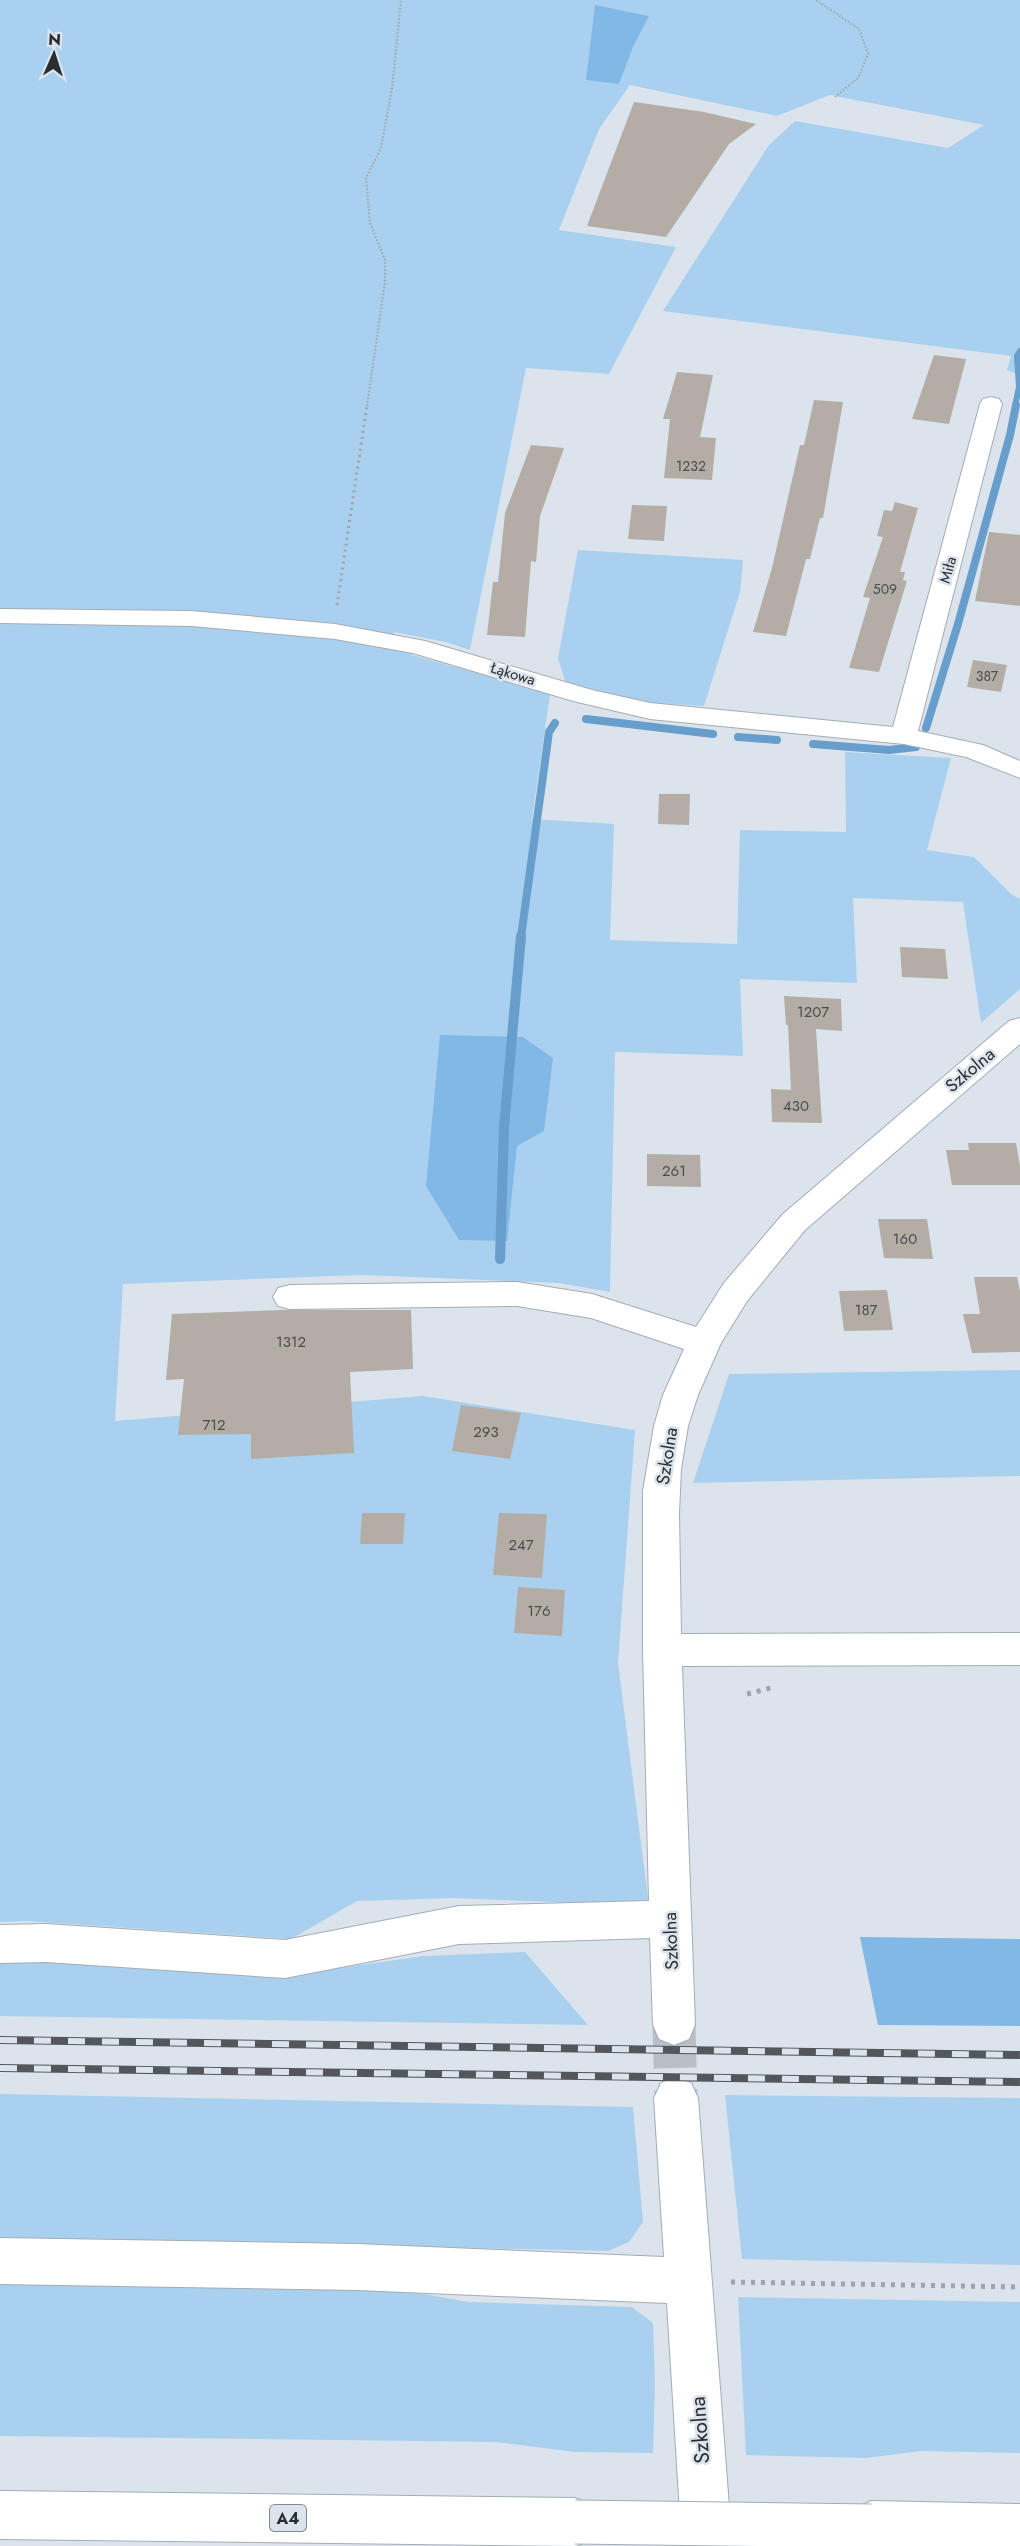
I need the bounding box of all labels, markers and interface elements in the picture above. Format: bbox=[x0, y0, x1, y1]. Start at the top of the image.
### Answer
north arrow bbox=[24, 24, 84, 84]
text: N bbox=[48, 28, 62, 51]
house number: 1232 bbox=[676, 456, 706, 476]
street label: Miła bbox=[934, 554, 962, 586]
house number: 509 bbox=[873, 579, 897, 599]
street label: Łąkowa bbox=[487, 656, 538, 691]
house number: 387 bbox=[976, 666, 999, 686]
house number: 1207 bbox=[797, 1001, 829, 1023]
street label: Szkolna bbox=[939, 1041, 1001, 1099]
house number: 430 bbox=[783, 1095, 809, 1117]
house number: 261 bbox=[662, 1160, 686, 1182]
house number: 160 bbox=[893, 1228, 917, 1250]
house number: 187 bbox=[855, 1299, 877, 1321]
house number: 1312 bbox=[276, 1331, 306, 1353]
house number: 712 bbox=[202, 1414, 226, 1436]
house number: 293 bbox=[473, 1421, 499, 1443]
street label: Szkolna bbox=[650, 1425, 684, 1487]
house number: 247 bbox=[508, 1534, 534, 1556]
house number: 176 bbox=[527, 1600, 551, 1622]
street label: Szkolna bbox=[657, 1912, 685, 1970]
street label: Szkolna bbox=[683, 2395, 717, 2465]
road number: A4 bbox=[270, 2505, 306, 2531]

